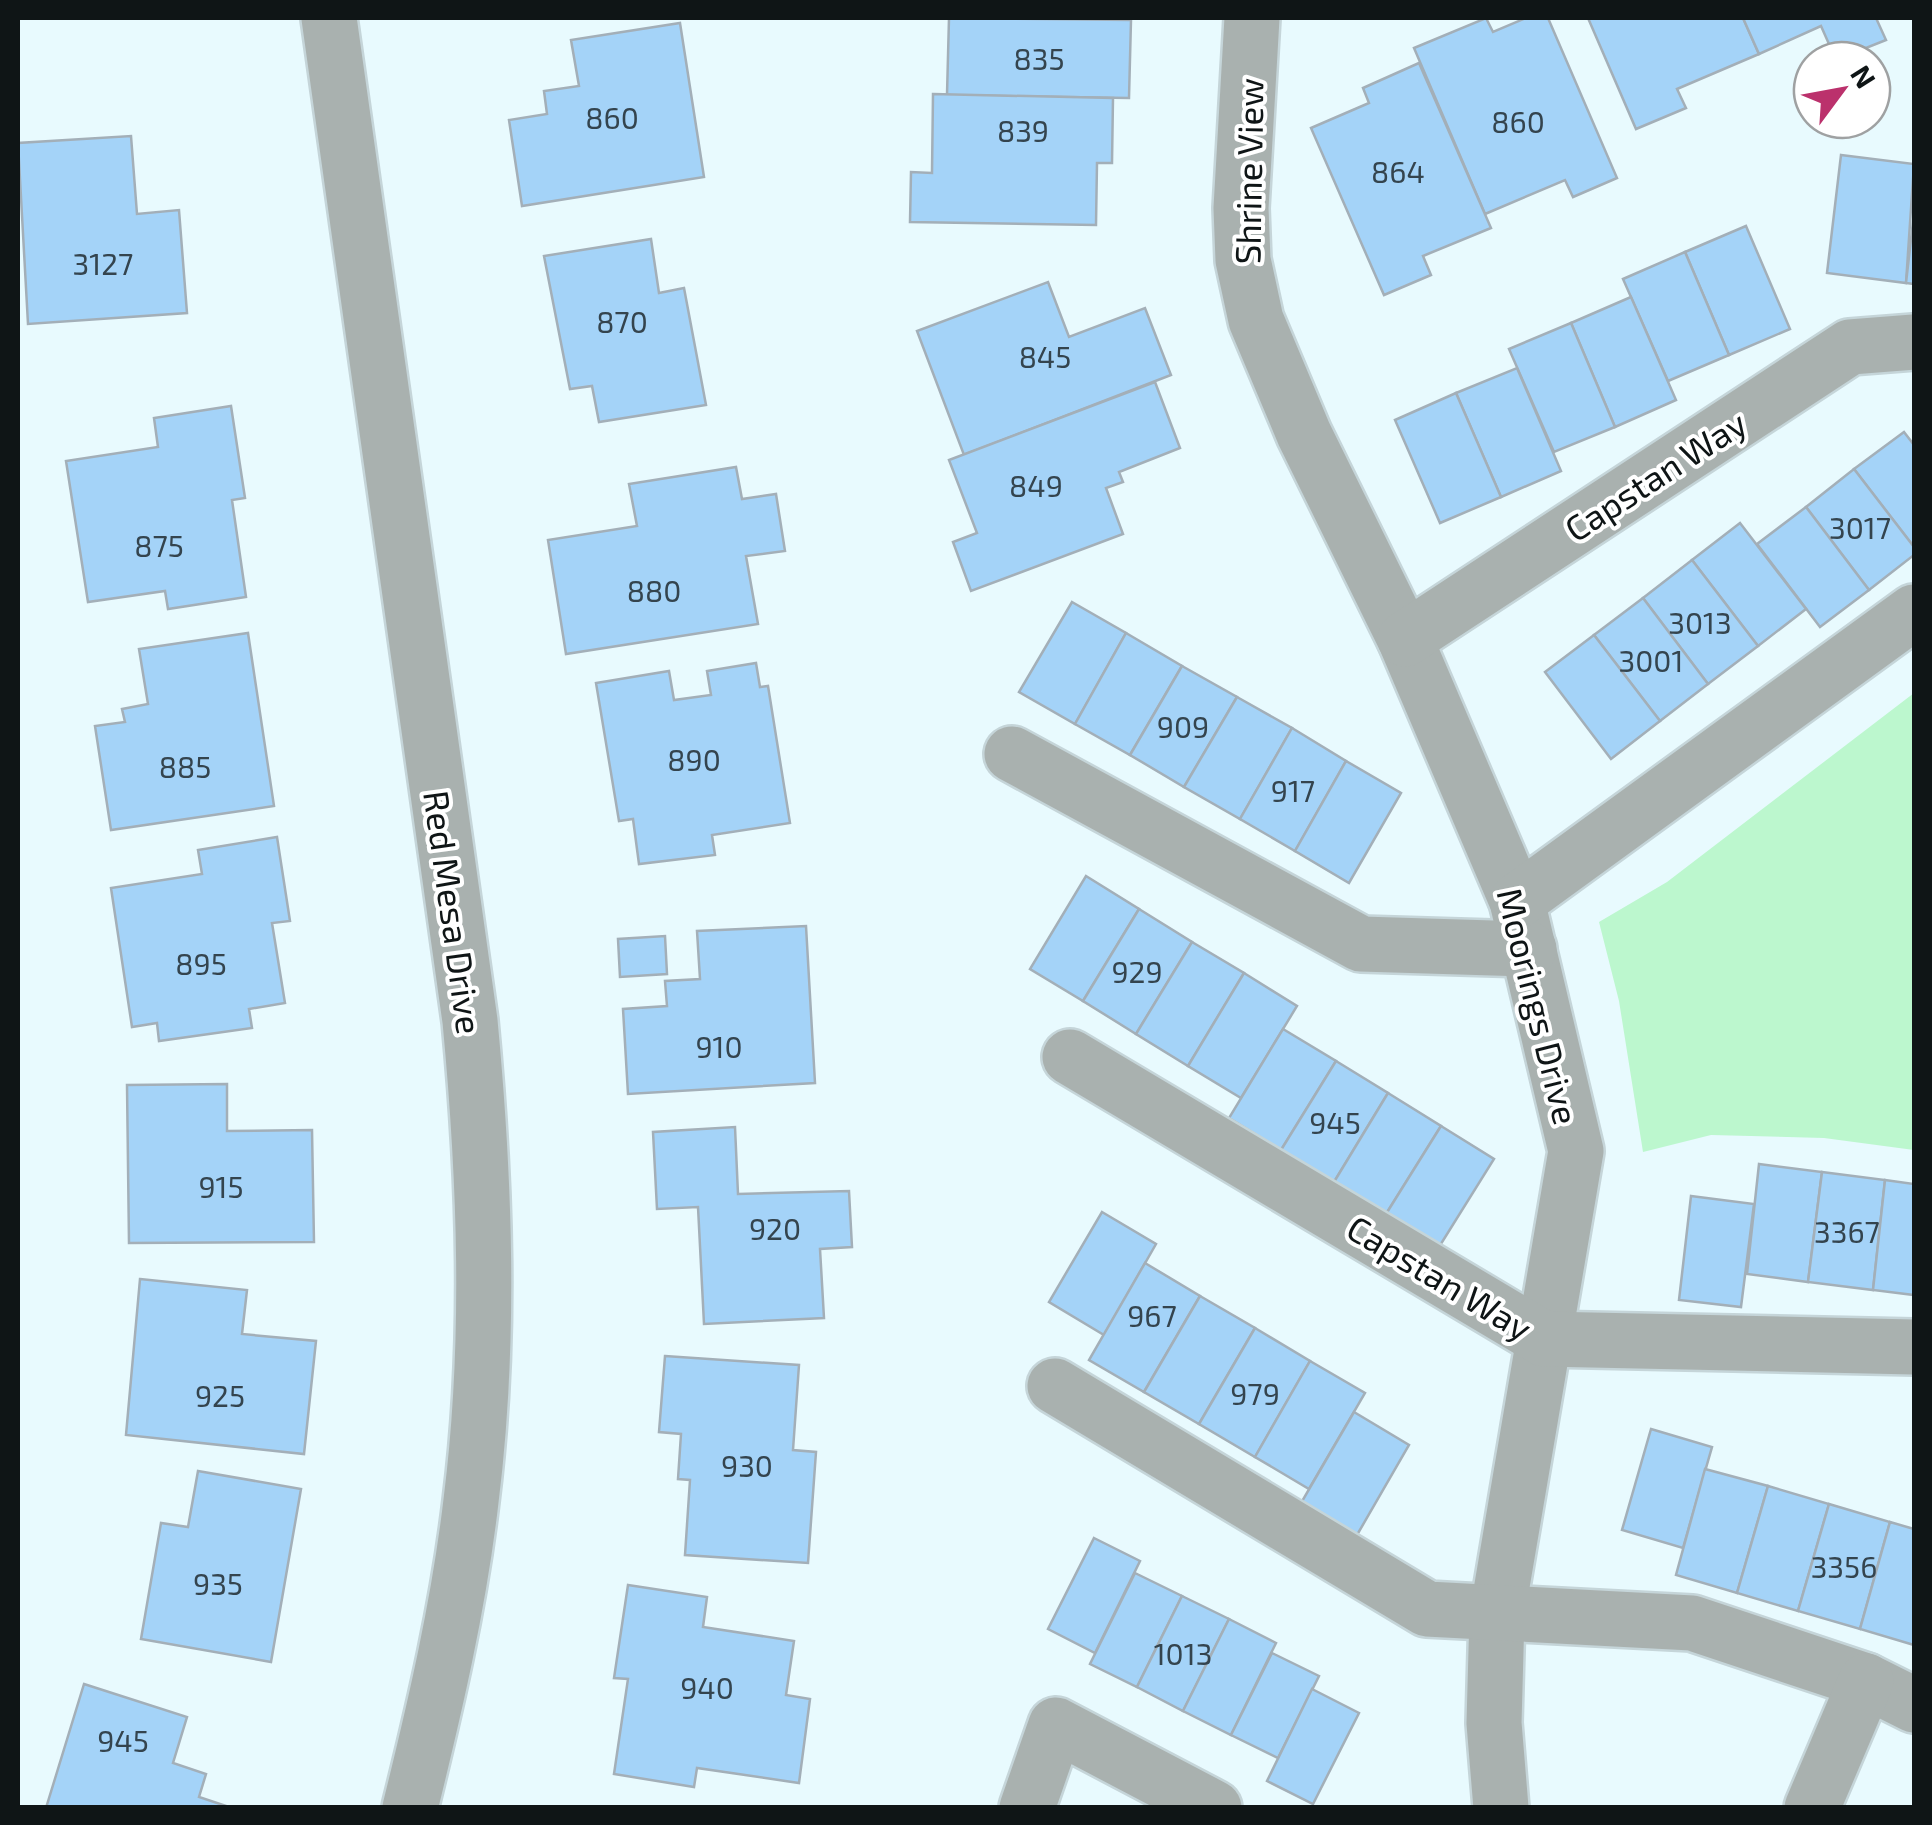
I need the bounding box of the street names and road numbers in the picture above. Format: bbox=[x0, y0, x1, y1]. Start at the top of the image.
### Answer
street label: Shrine View bbox=[1225, 77, 1271, 265]
street label: Capstan Way bbox=[1556, 401, 1754, 549]
street label: Red Mesa Drive bbox=[416, 788, 492, 1036]
street label: Moorings Drive bbox=[1489, 884, 1589, 1128]
street label: Capstan Way bbox=[1340, 1205, 1540, 1349]

